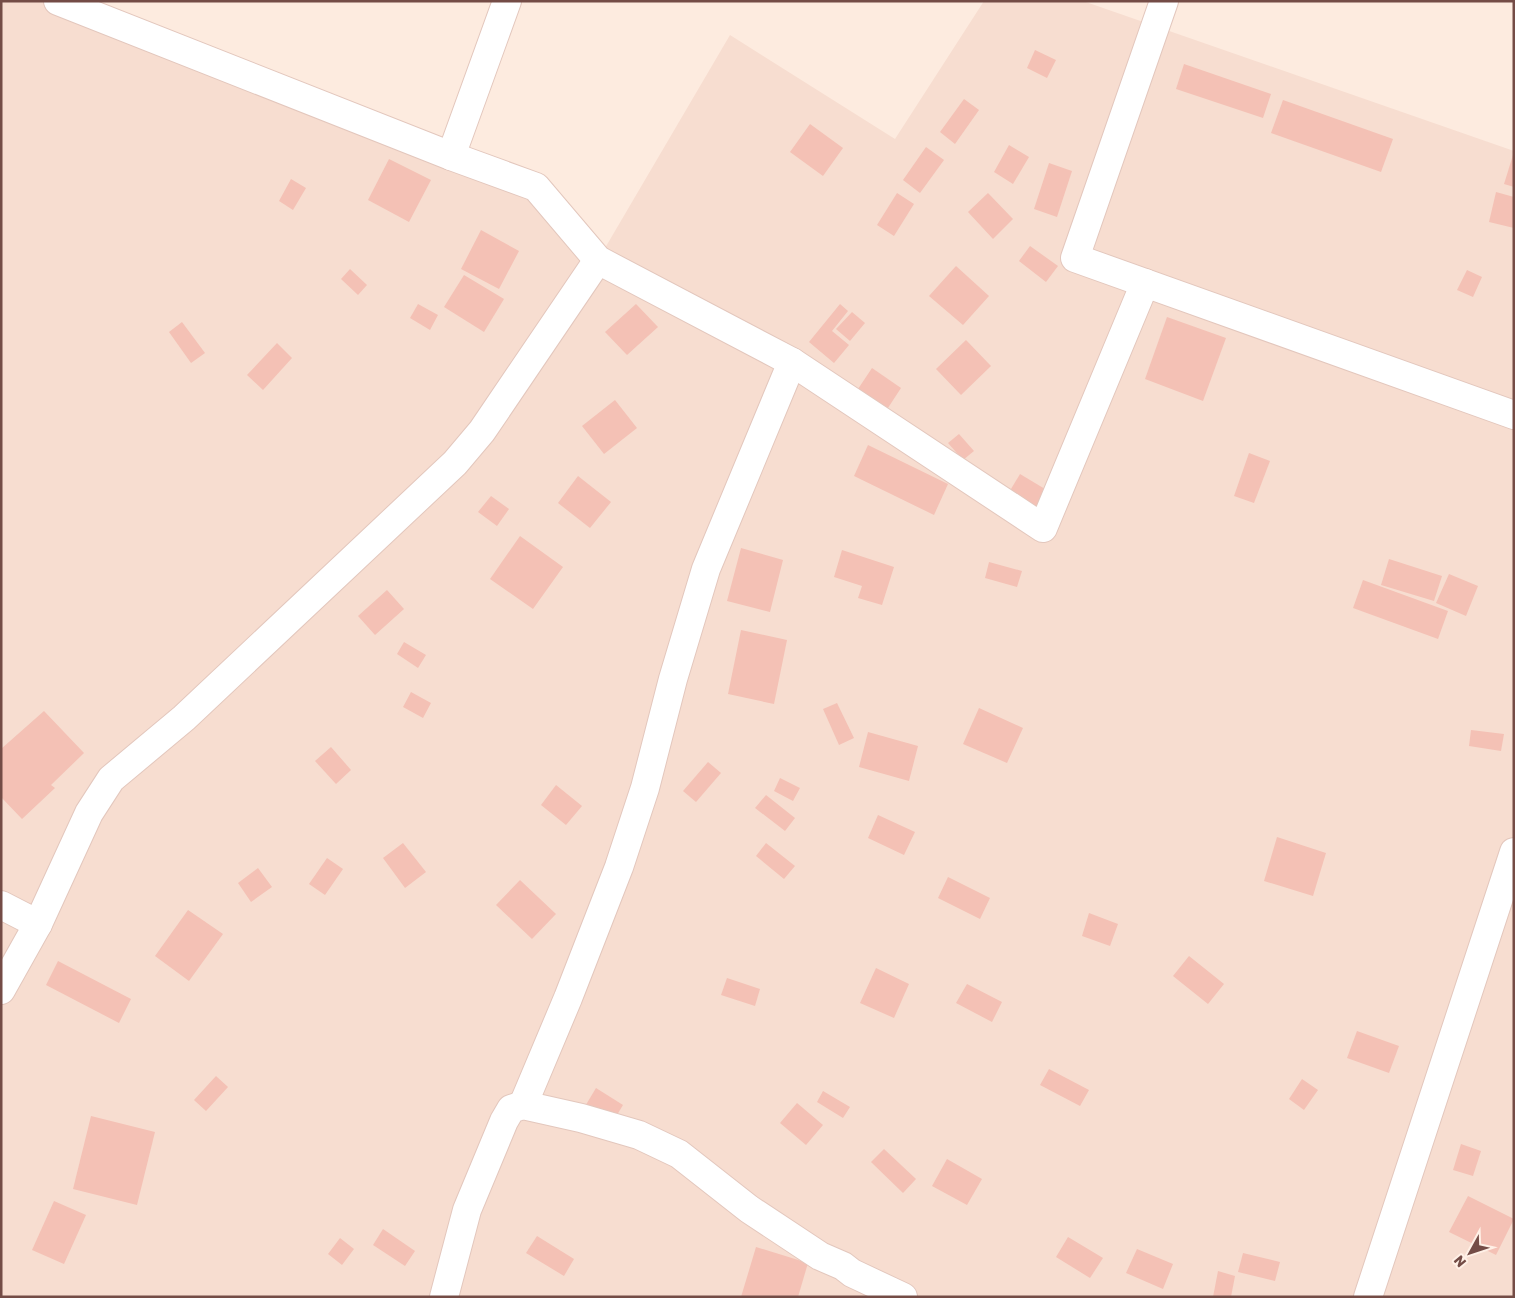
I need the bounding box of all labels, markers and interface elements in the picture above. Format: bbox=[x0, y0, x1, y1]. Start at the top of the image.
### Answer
north arrow bbox=[1445, 1228, 1495, 1278]
text: N bbox=[1451, 1252, 1470, 1270]

